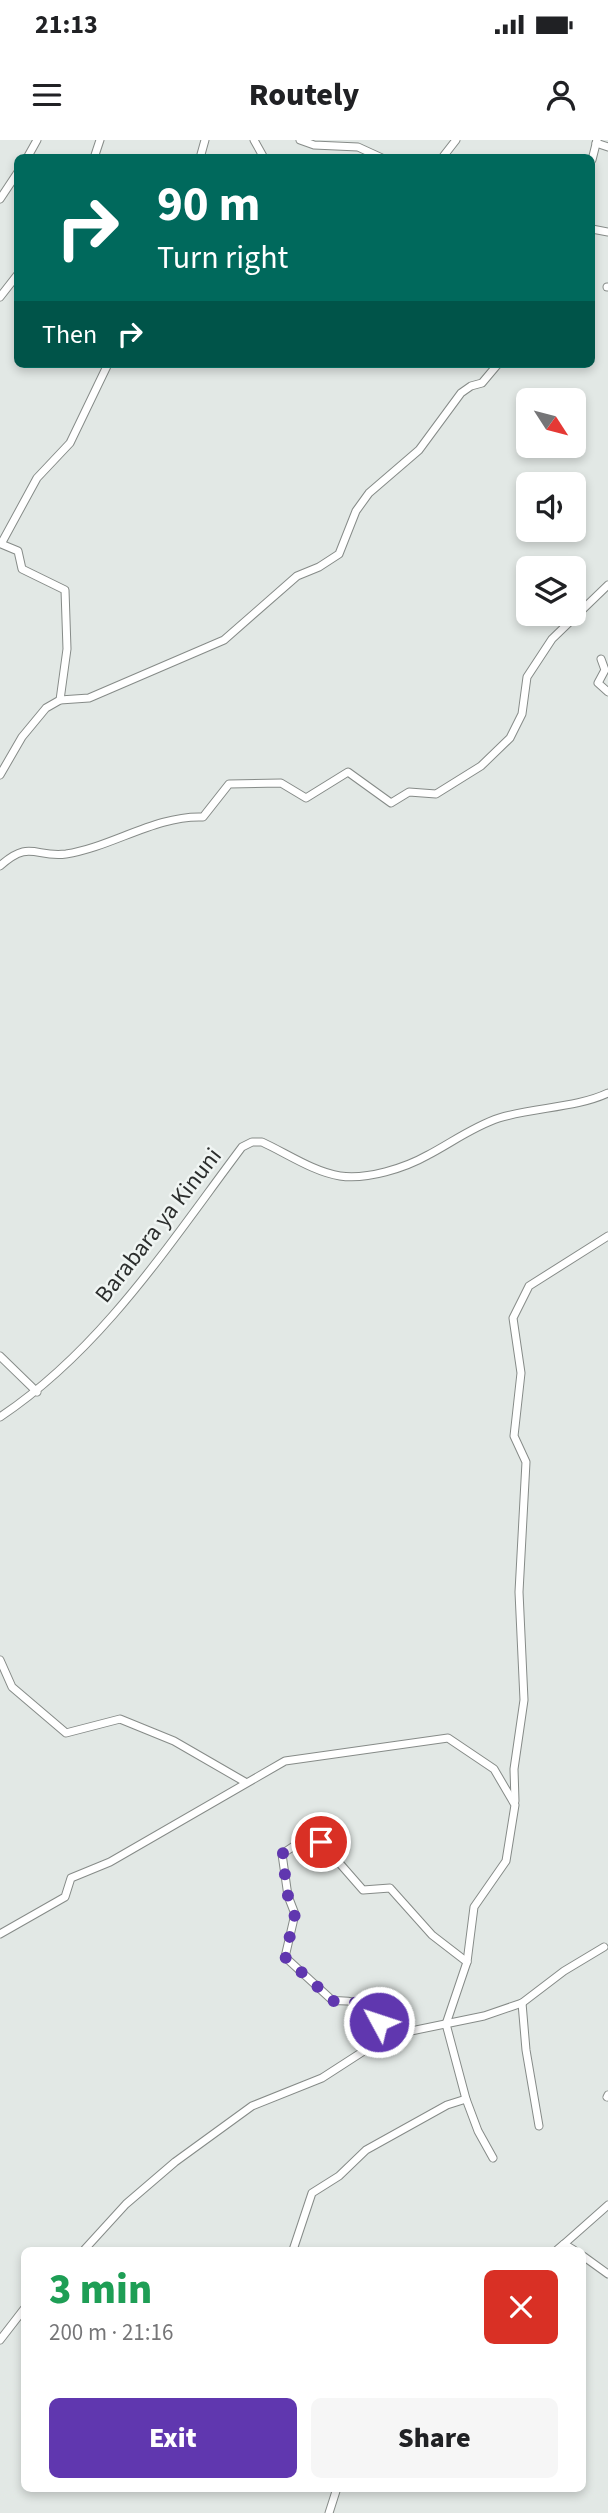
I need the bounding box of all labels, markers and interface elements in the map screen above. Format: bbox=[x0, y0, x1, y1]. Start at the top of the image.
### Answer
text: 21:13 bbox=[35, 6, 98, 43]
text: Routely bbox=[249, 72, 359, 118]
icon: menu bbox=[28, 76, 66, 114]
icon: person bbox=[542, 76, 580, 114]
text: 90 m bbox=[157, 170, 261, 240]
icon: right bbox=[42, 182, 133, 273]
text: Turn right bbox=[157, 235, 288, 281]
icon: right bbox=[111, 315, 149, 353]
text: Then bbox=[42, 316, 97, 353]
north arrow bbox=[516, 388, 586, 458]
map controls bbox=[516, 388, 586, 626]
button: sound bbox=[516, 472, 586, 542]
button: layers bbox=[516, 556, 586, 626]
street label: Barabara ya Kinuni bbox=[87, 1140, 230, 1310]
pin bbox=[291, 1812, 351, 1872]
icon: arrive bbox=[302, 1823, 340, 1861]
position arrow bbox=[342, 1985, 416, 2059]
text: 3 min bbox=[49, 2260, 152, 2320]
button: close bbox=[484, 2270, 558, 2344]
text: 200 m · 21:16 bbox=[49, 2316, 173, 2349]
button: Exit bbox=[49, 2398, 297, 2478]
button: Share bbox=[311, 2398, 558, 2478]

